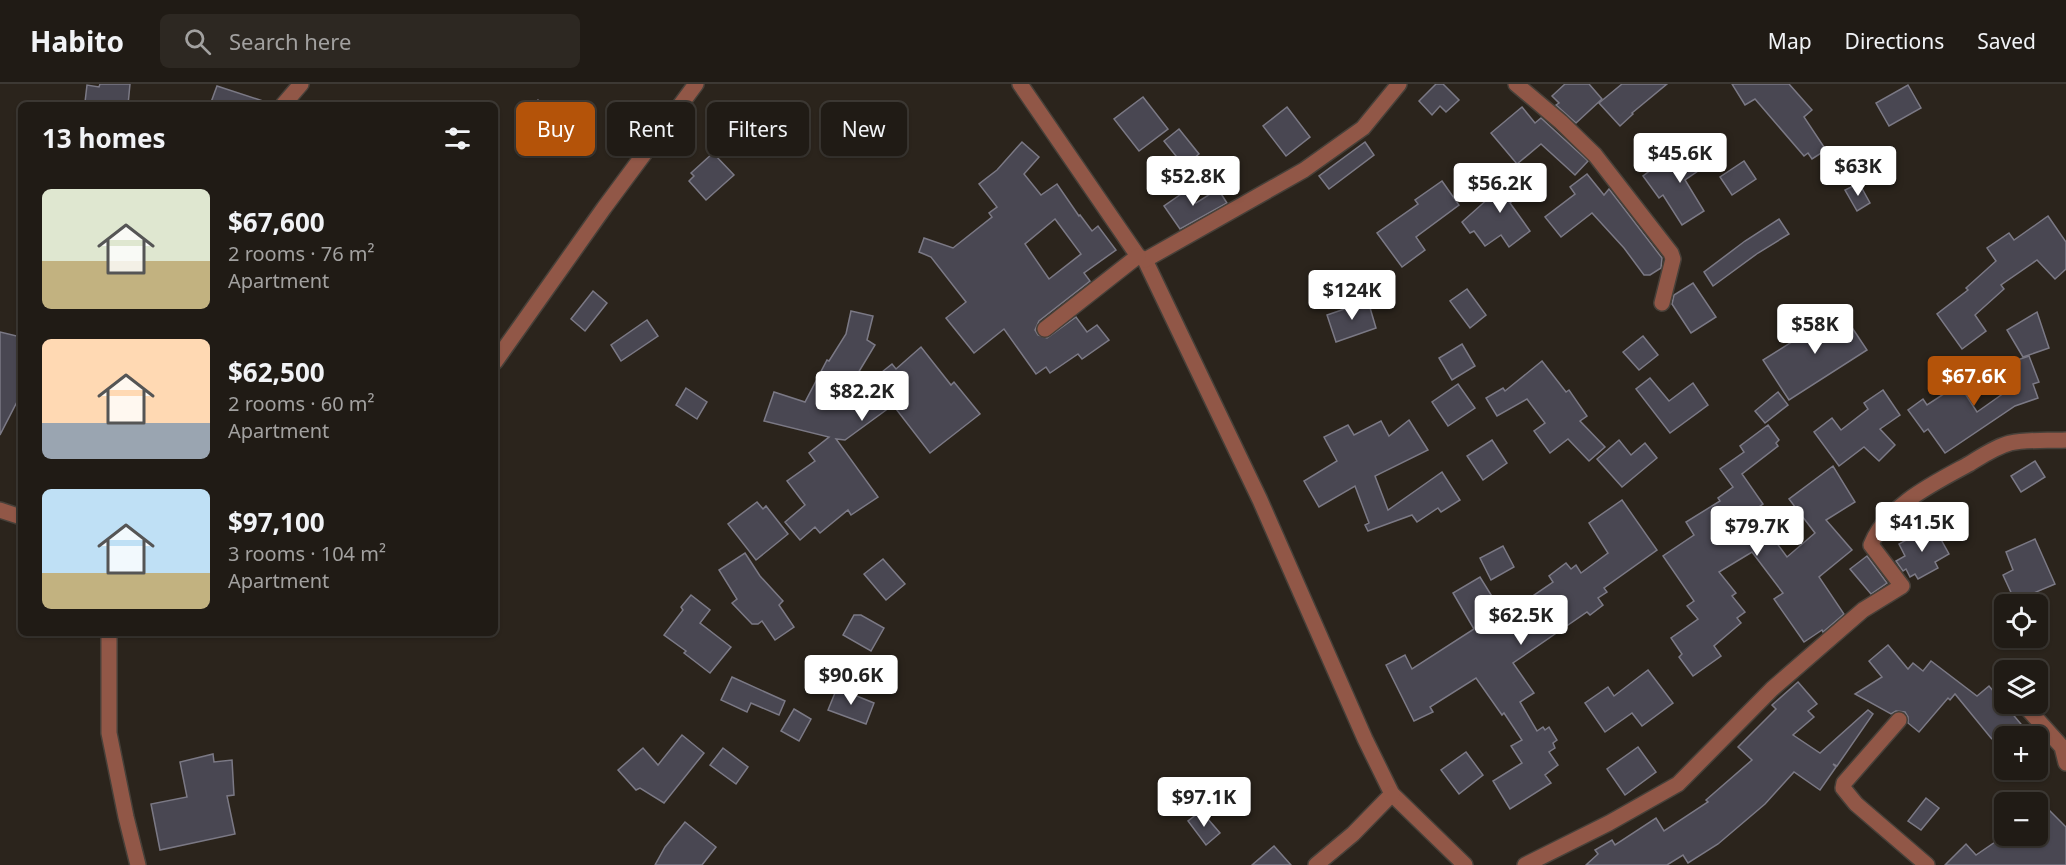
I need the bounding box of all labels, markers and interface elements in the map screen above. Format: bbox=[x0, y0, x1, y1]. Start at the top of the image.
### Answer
search box bbox=[160, 14, 580, 68]
text: Habito bbox=[30, 22, 124, 60]
icon: search bbox=[181, 25, 214, 58]
text: Search here bbox=[229, 26, 351, 56]
text: Map bbox=[1768, 27, 1812, 55]
text: Directions bbox=[1845, 27, 1944, 55]
text: Saved bbox=[1977, 27, 2036, 55]
chip: Buy bbox=[516, 102, 595, 156]
chip: Rent bbox=[607, 102, 695, 156]
chip: Filters bbox=[707, 102, 809, 156]
chip: New bbox=[821, 102, 907, 156]
text: 13 homes bbox=[42, 120, 166, 156]
icon: filters bbox=[441, 122, 474, 155]
pin: $45.6K bbox=[1631, 133, 1729, 184]
text: $45.6K bbox=[1648, 139, 1712, 166]
pin: $63K bbox=[1822, 146, 1894, 197]
text: $63K bbox=[1834, 152, 1882, 179]
pin: $52.8K bbox=[1144, 156, 1242, 207]
text: $52.8K bbox=[1161, 162, 1225, 189]
pin: $56.2K bbox=[1451, 163, 1549, 214]
text: $56.2K bbox=[1468, 169, 1532, 196]
text: $67,600 bbox=[228, 204, 325, 240]
icon: home bbox=[90, 213, 162, 285]
text: 2 rooms · 76 m² bbox=[228, 240, 375, 267]
text: Apartment bbox=[228, 267, 329, 294]
pin: $124K bbox=[1310, 270, 1394, 321]
text: $124K bbox=[1322, 276, 1382, 303]
pin: $58K bbox=[1779, 304, 1851, 355]
text: $58K bbox=[1791, 310, 1839, 337]
text: $62,500 bbox=[228, 354, 325, 390]
pin: $67.6K bbox=[1925, 356, 2023, 407]
text: $67.6K bbox=[1942, 362, 2006, 389]
icon: home bbox=[90, 363, 162, 435]
pin: $82.2K bbox=[813, 371, 911, 422]
text: $82.2K bbox=[830, 377, 894, 404]
text: 2 rooms · 60 m² bbox=[228, 390, 375, 417]
text: Apartment bbox=[228, 417, 329, 444]
pin: $41.5K bbox=[1873, 502, 1971, 553]
text: $97,100 bbox=[228, 504, 325, 540]
pin: $79.7K bbox=[1708, 506, 1806, 557]
text: $41.5K bbox=[1890, 508, 1954, 535]
text: $79.7K bbox=[1725, 512, 1789, 539]
icon: home bbox=[90, 513, 162, 585]
text: 3 rooms · 104 m² bbox=[228, 540, 386, 567]
text: Apartment bbox=[228, 567, 329, 594]
map controls bbox=[1994, 594, 2048, 846]
button: locate bbox=[1994, 594, 2048, 648]
pin: $62.5K bbox=[1472, 595, 1570, 646]
text: $62.5K bbox=[1489, 601, 1553, 628]
pin: $90.6K bbox=[802, 655, 900, 706]
button: layers bbox=[1994, 660, 2048, 714]
text: $90.6K bbox=[819, 661, 883, 688]
button: + bbox=[1994, 726, 2048, 780]
pin: $97.1K bbox=[1155, 777, 1253, 828]
text: $97.1K bbox=[1172, 783, 1236, 810]
button: − bbox=[1994, 792, 2048, 846]

